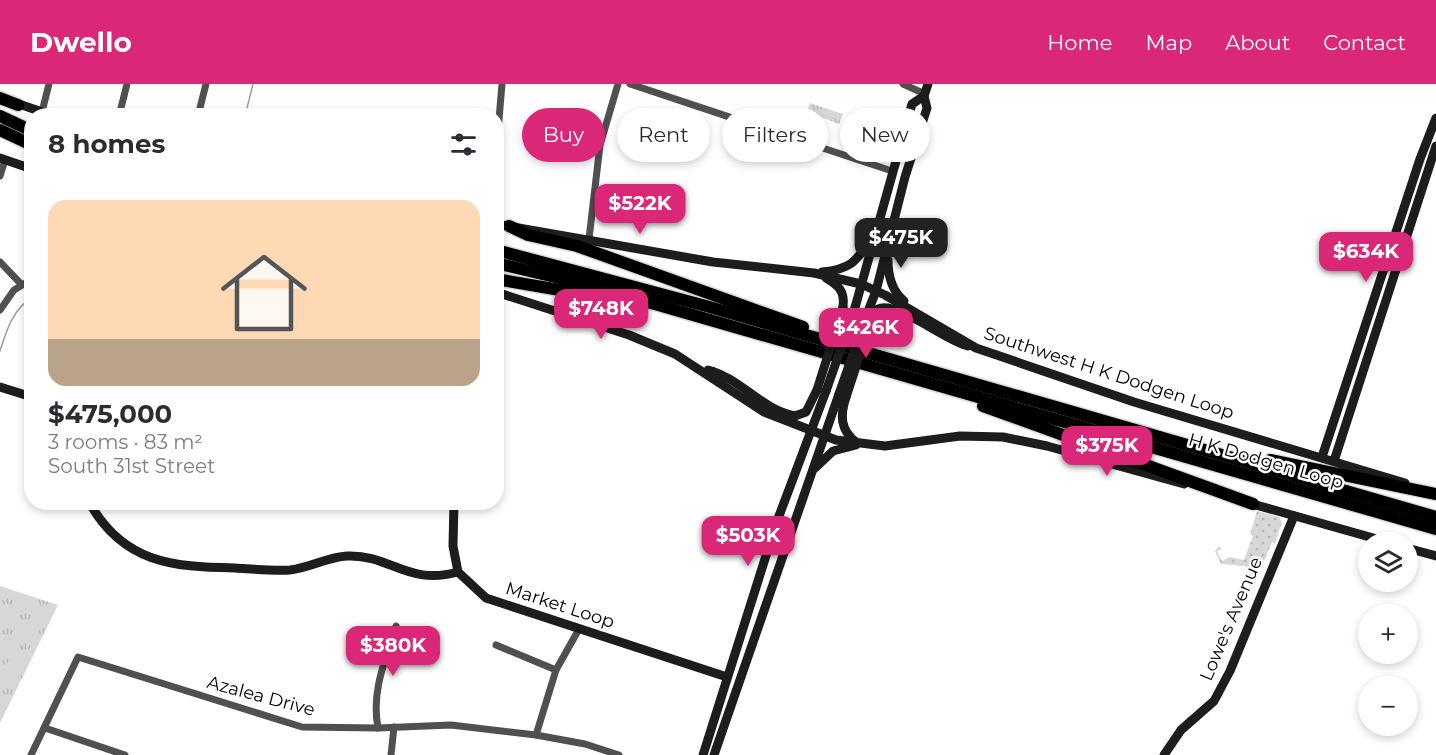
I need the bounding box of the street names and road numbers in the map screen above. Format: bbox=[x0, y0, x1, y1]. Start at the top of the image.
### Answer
street label: Southwest H K Dodgen Loop bbox=[981, 322, 1237, 424]
street label: H K Dodgen Loop bbox=[1186, 428, 1346, 494]
street label: Lowe's Avenue bbox=[1195, 554, 1267, 684]
street label: Market Loop bbox=[503, 577, 617, 633]
street label: Azalea Drive bbox=[205, 671, 317, 721]

